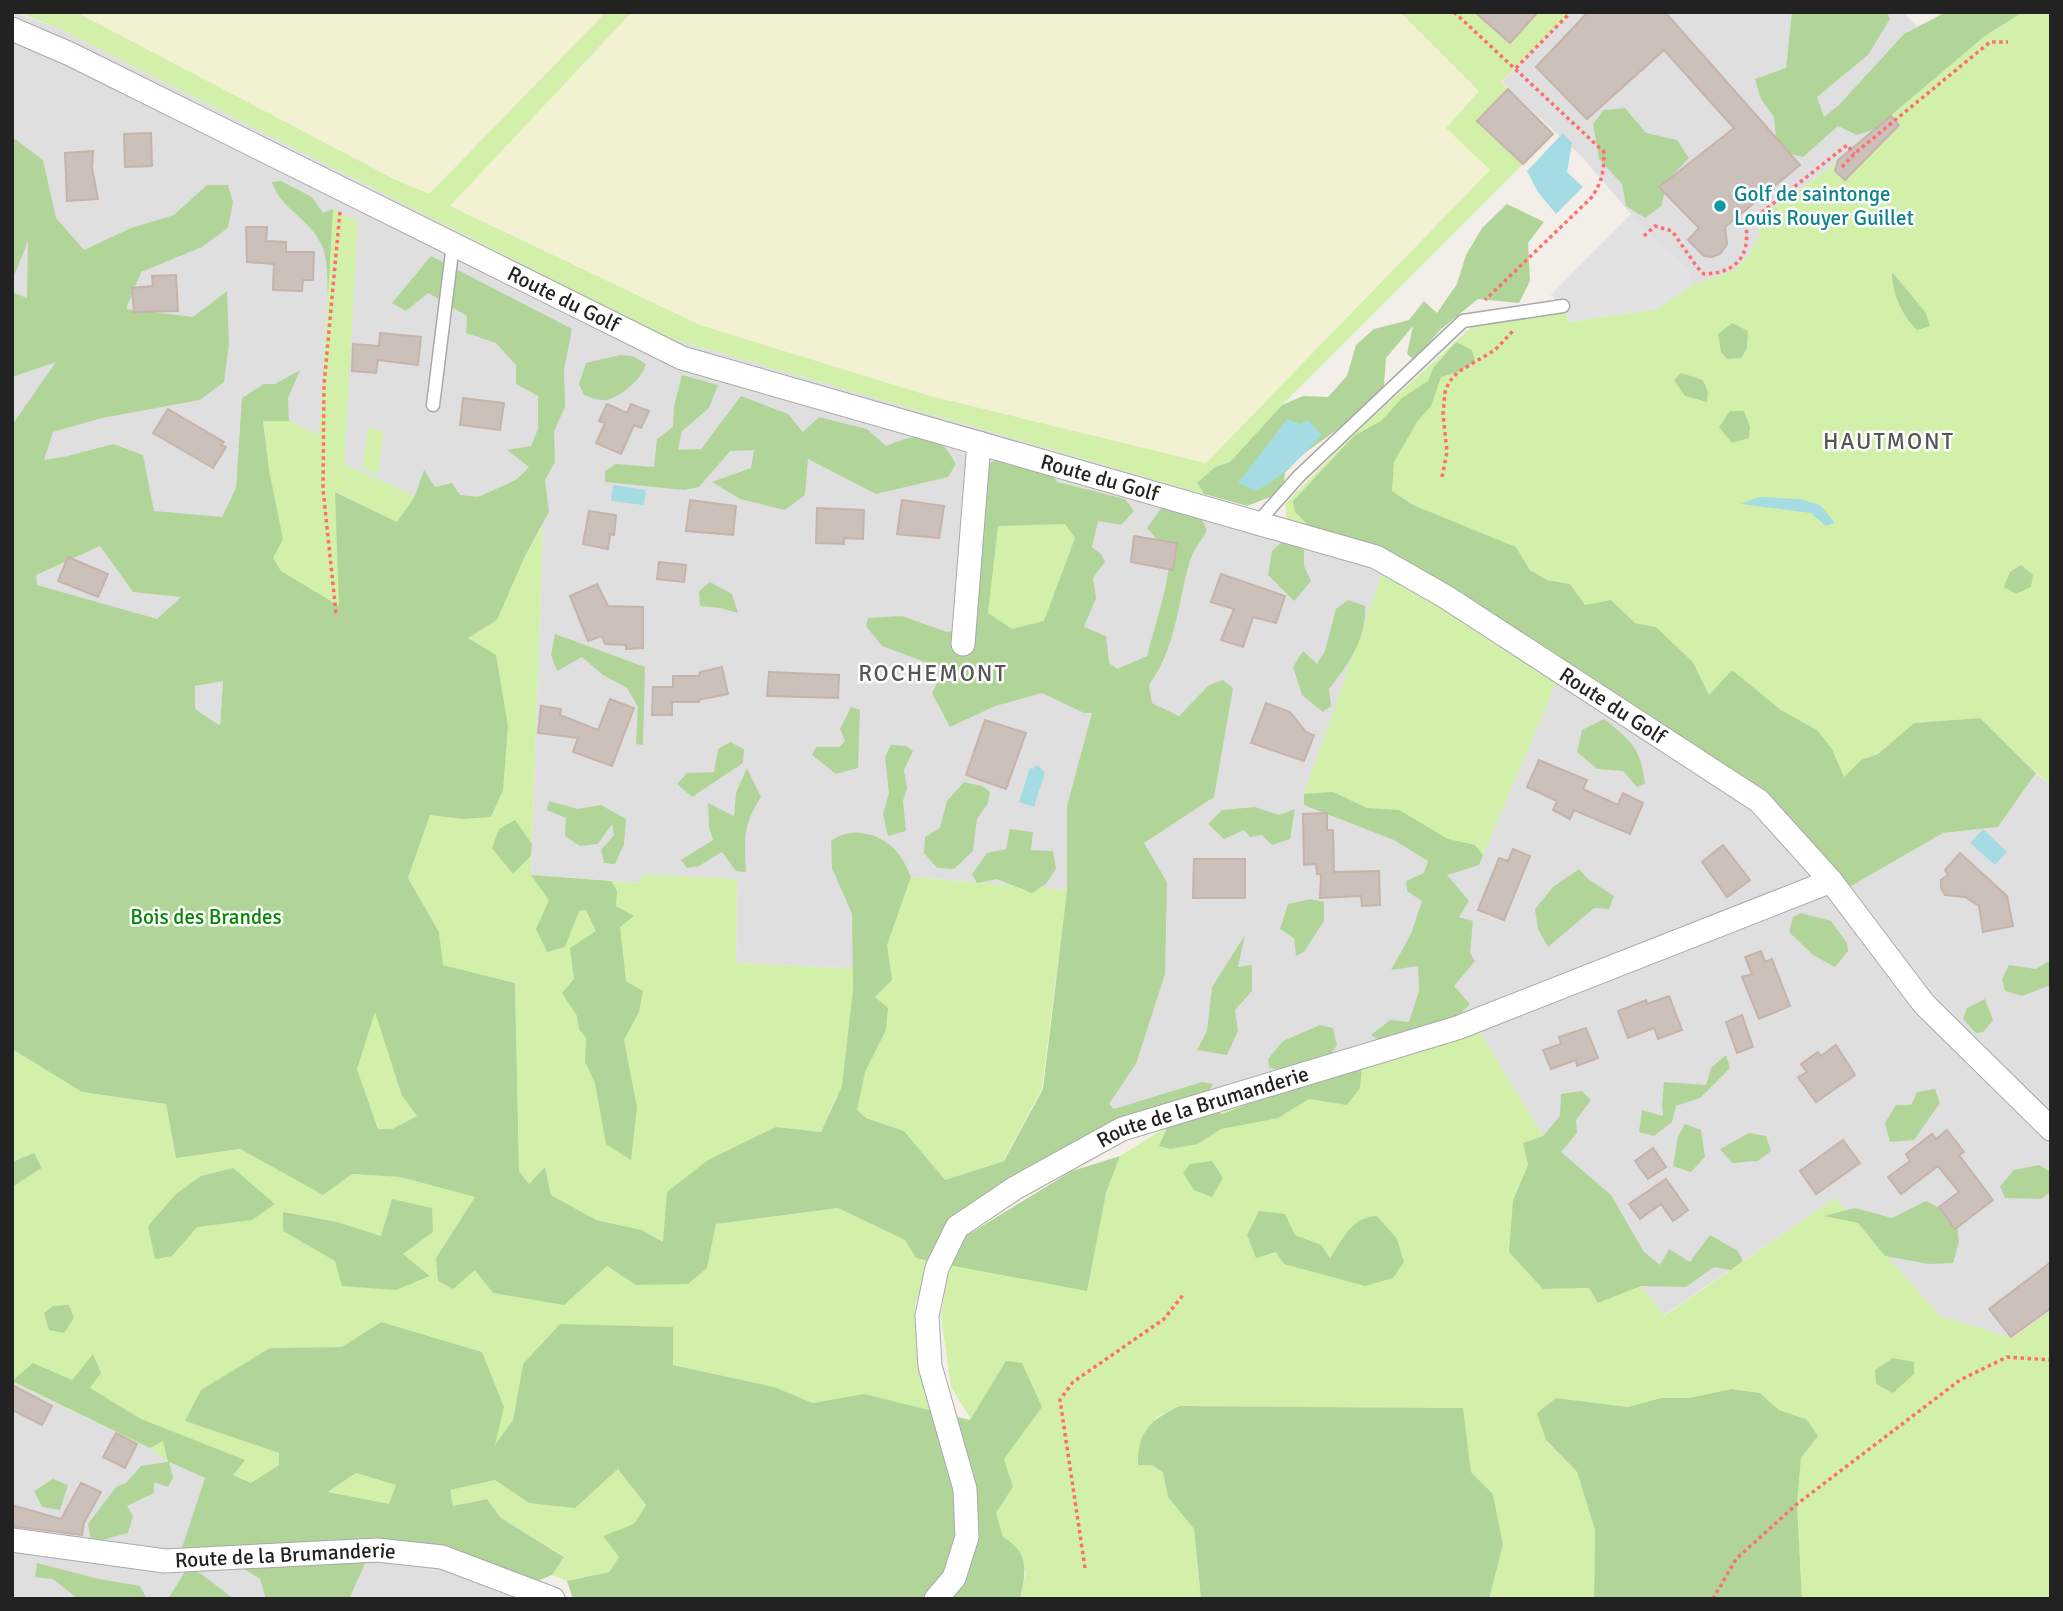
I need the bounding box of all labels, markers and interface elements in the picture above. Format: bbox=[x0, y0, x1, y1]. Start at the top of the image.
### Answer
place label: Golf de saintonge Louis Rouyer Guillet bbox=[1734, 181, 1914, 231]
marker: Golf de saintonge Louis Rouyer Guillet bbox=[1712, 198, 1728, 214]
street label: Route du Golf bbox=[503, 260, 625, 338]
district label: HAUTMONT bbox=[1823, 427, 1955, 456]
street label: Route du Golf bbox=[1038, 448, 1163, 507]
district label: ROCHEMONT bbox=[858, 659, 1008, 688]
street label: Route du Golf bbox=[1554, 661, 1672, 750]
park label: Bois des Brandes bbox=[130, 904, 282, 930]
street label: Route de la Brumanderie bbox=[1092, 1060, 1312, 1153]
street label: Route de la Brumanderie bbox=[174, 1537, 397, 1573]

